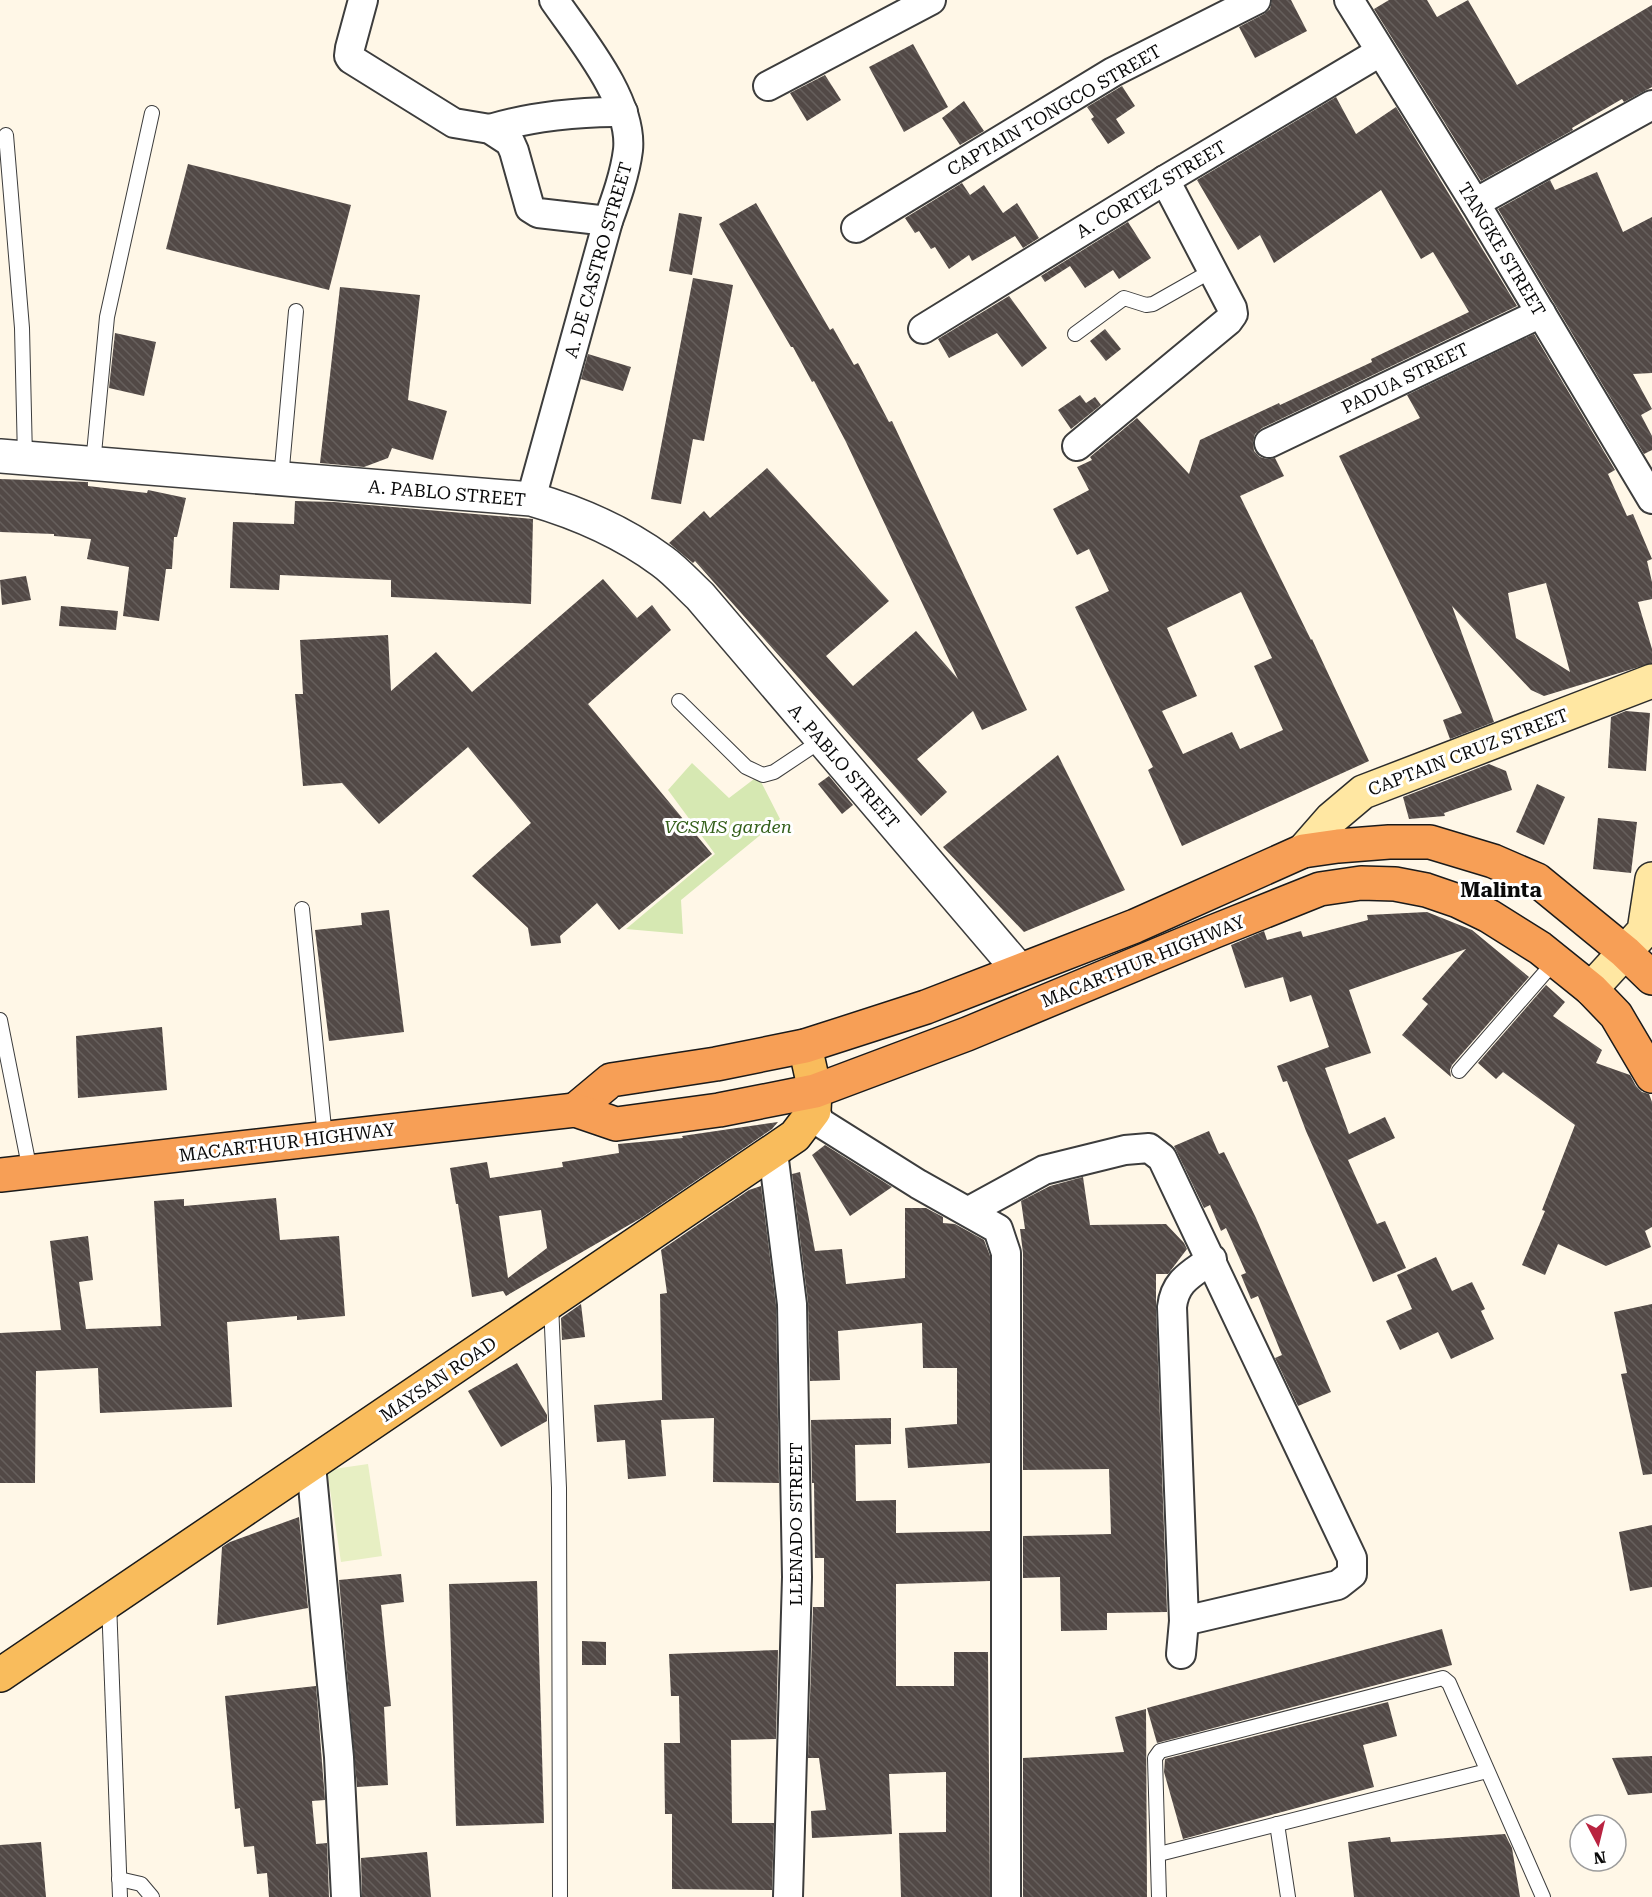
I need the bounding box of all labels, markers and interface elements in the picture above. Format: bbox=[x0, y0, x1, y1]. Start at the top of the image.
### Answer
street label: CAPTAIN TONGCO STREET bbox=[943, 40, 1165, 180]
street label: A. CORTEZ STREET bbox=[1072, 136, 1230, 242]
street label: A. DE CASTRO STREET bbox=[560, 160, 636, 360]
street label: TANGKE STREET bbox=[1454, 178, 1550, 320]
street label: PADUA STREET bbox=[1338, 338, 1472, 418]
street label: A. PABLO STREET bbox=[367, 476, 527, 510]
street label: A. PABLO STREET bbox=[784, 699, 904, 833]
street label: CAPTAIN CRUZ STREET bbox=[1365, 704, 1571, 800]
park label: VCSMS garden bbox=[664, 816, 792, 837]
district label: Malinta bbox=[1460, 878, 1542, 902]
street label: MACARTHUR HIGHWAY bbox=[1038, 910, 1249, 1012]
street label: MACARTHUR HIGHWAY bbox=[178, 1118, 397, 1166]
street label: MAYSAN ROAD bbox=[376, 1332, 500, 1426]
street label: LLENADO STREET bbox=[785, 1442, 806, 1606]
north arrow bbox=[1568, 1813, 1628, 1873]
text: N bbox=[1592, 1847, 1607, 1868]

